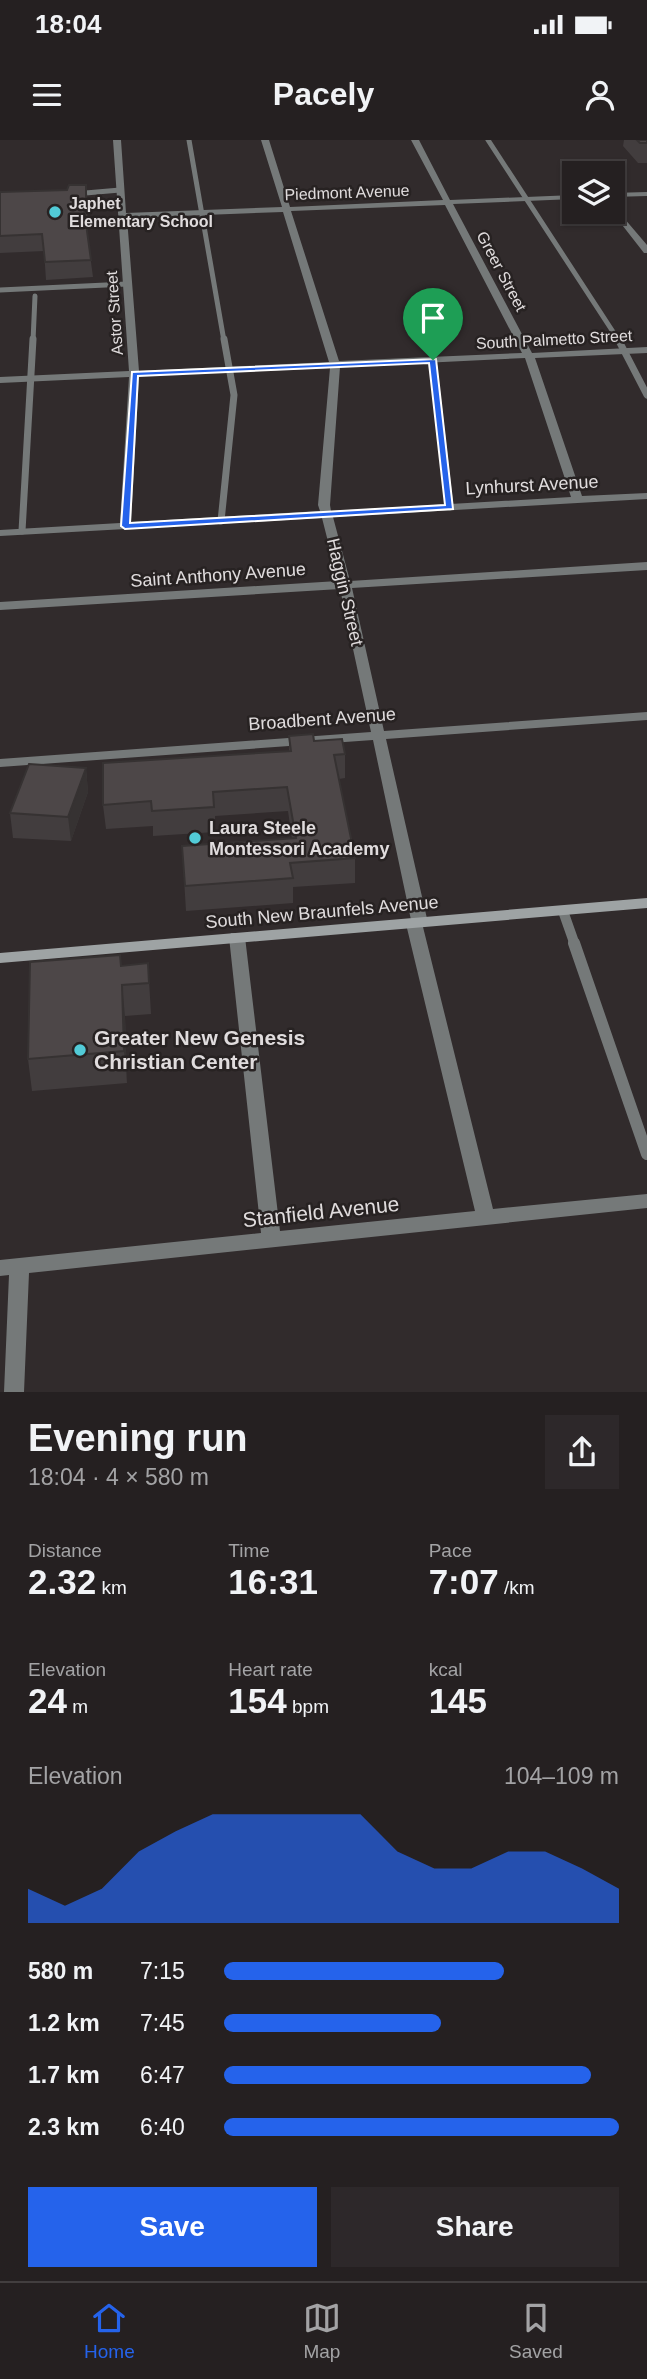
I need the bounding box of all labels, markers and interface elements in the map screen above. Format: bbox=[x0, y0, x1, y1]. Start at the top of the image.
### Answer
text: 18:04 bbox=[35, 9, 102, 39]
icon: menu bbox=[28, 76, 66, 114]
text: Pacely bbox=[273, 76, 374, 112]
icon: person bbox=[581, 76, 619, 114]
map controls bbox=[562, 161, 625, 224]
button: layers bbox=[562, 161, 625, 224]
street label: Piedmont Avenue bbox=[284, 182, 410, 203]
place label: Japhet Elementary School bbox=[69, 195, 213, 230]
marker: Japhet Elementary School bbox=[47, 204, 63, 220]
street label: Greer Street bbox=[473, 228, 530, 315]
street label: Astor Street bbox=[103, 270, 126, 356]
pin bbox=[403, 288, 463, 360]
icon: arrive bbox=[414, 299, 452, 337]
street label: South Palmetto Street bbox=[475, 327, 633, 352]
street label: Lynhurst Avenue bbox=[465, 472, 599, 498]
street label: Haggin Street bbox=[323, 536, 367, 648]
street label: Saint Anthony Avenue bbox=[130, 559, 306, 591]
street label: Broadbent Avenue bbox=[248, 704, 396, 734]
place label: Laura Steele Montessori Academy bbox=[209, 818, 389, 859]
marker: Laura Steele Montessori Academy bbox=[187, 830, 203, 846]
street label: South New Braunfels Avenue bbox=[205, 892, 439, 932]
place label: Greater New Genesis Christian Center bbox=[94, 1026, 305, 1073]
marker: Greater New Genesis Christian Center bbox=[72, 1042, 88, 1058]
street label: Stanfield Avenue bbox=[242, 1192, 400, 1231]
button: share bbox=[545, 1415, 619, 1489]
text: Evening run bbox=[28, 1417, 248, 1459]
text: 18:04 · 4 × 580 m bbox=[28, 1464, 209, 1490]
text: Distance bbox=[28, 1540, 102, 1561]
text: Time bbox=[228, 1540, 270, 1561]
text: Pace bbox=[429, 1540, 472, 1561]
text: 2.32 bbox=[28, 1562, 96, 1601]
text: 16:31 bbox=[228, 1562, 318, 1601]
text: 7:07 bbox=[429, 1562, 499, 1601]
text: km bbox=[96, 1577, 127, 1598]
text: /km bbox=[499, 1577, 535, 1598]
text: Elevation bbox=[28, 1659, 106, 1680]
text: Heart rate bbox=[228, 1659, 313, 1680]
text: kcal bbox=[429, 1659, 462, 1680]
text: 24 bbox=[28, 1681, 67, 1720]
text: 154 bbox=[228, 1681, 287, 1720]
text: 145 bbox=[429, 1681, 487, 1720]
text: m bbox=[67, 1696, 88, 1717]
text: bpm bbox=[287, 1696, 329, 1717]
text: Elevation bbox=[28, 1763, 123, 1789]
text: 104–109 m bbox=[504, 1763, 619, 1789]
text: 580 m bbox=[28, 1958, 93, 1984]
text: 7:15 bbox=[140, 1958, 185, 1984]
text: 1.2 km bbox=[28, 2010, 100, 2036]
text: 7:45 bbox=[140, 2010, 185, 2036]
text: 1.7 km bbox=[28, 2062, 100, 2088]
text: 6:47 bbox=[140, 2062, 185, 2088]
text: 2.3 km bbox=[28, 2114, 100, 2140]
text: 6:40 bbox=[140, 2114, 185, 2140]
button: Save bbox=[28, 2187, 317, 2267]
button: Share bbox=[331, 2187, 619, 2267]
tab: Home bbox=[84, 2299, 135, 2363]
tab: Map bbox=[303, 2299, 341, 2363]
tab: Saved bbox=[509, 2299, 563, 2363]

